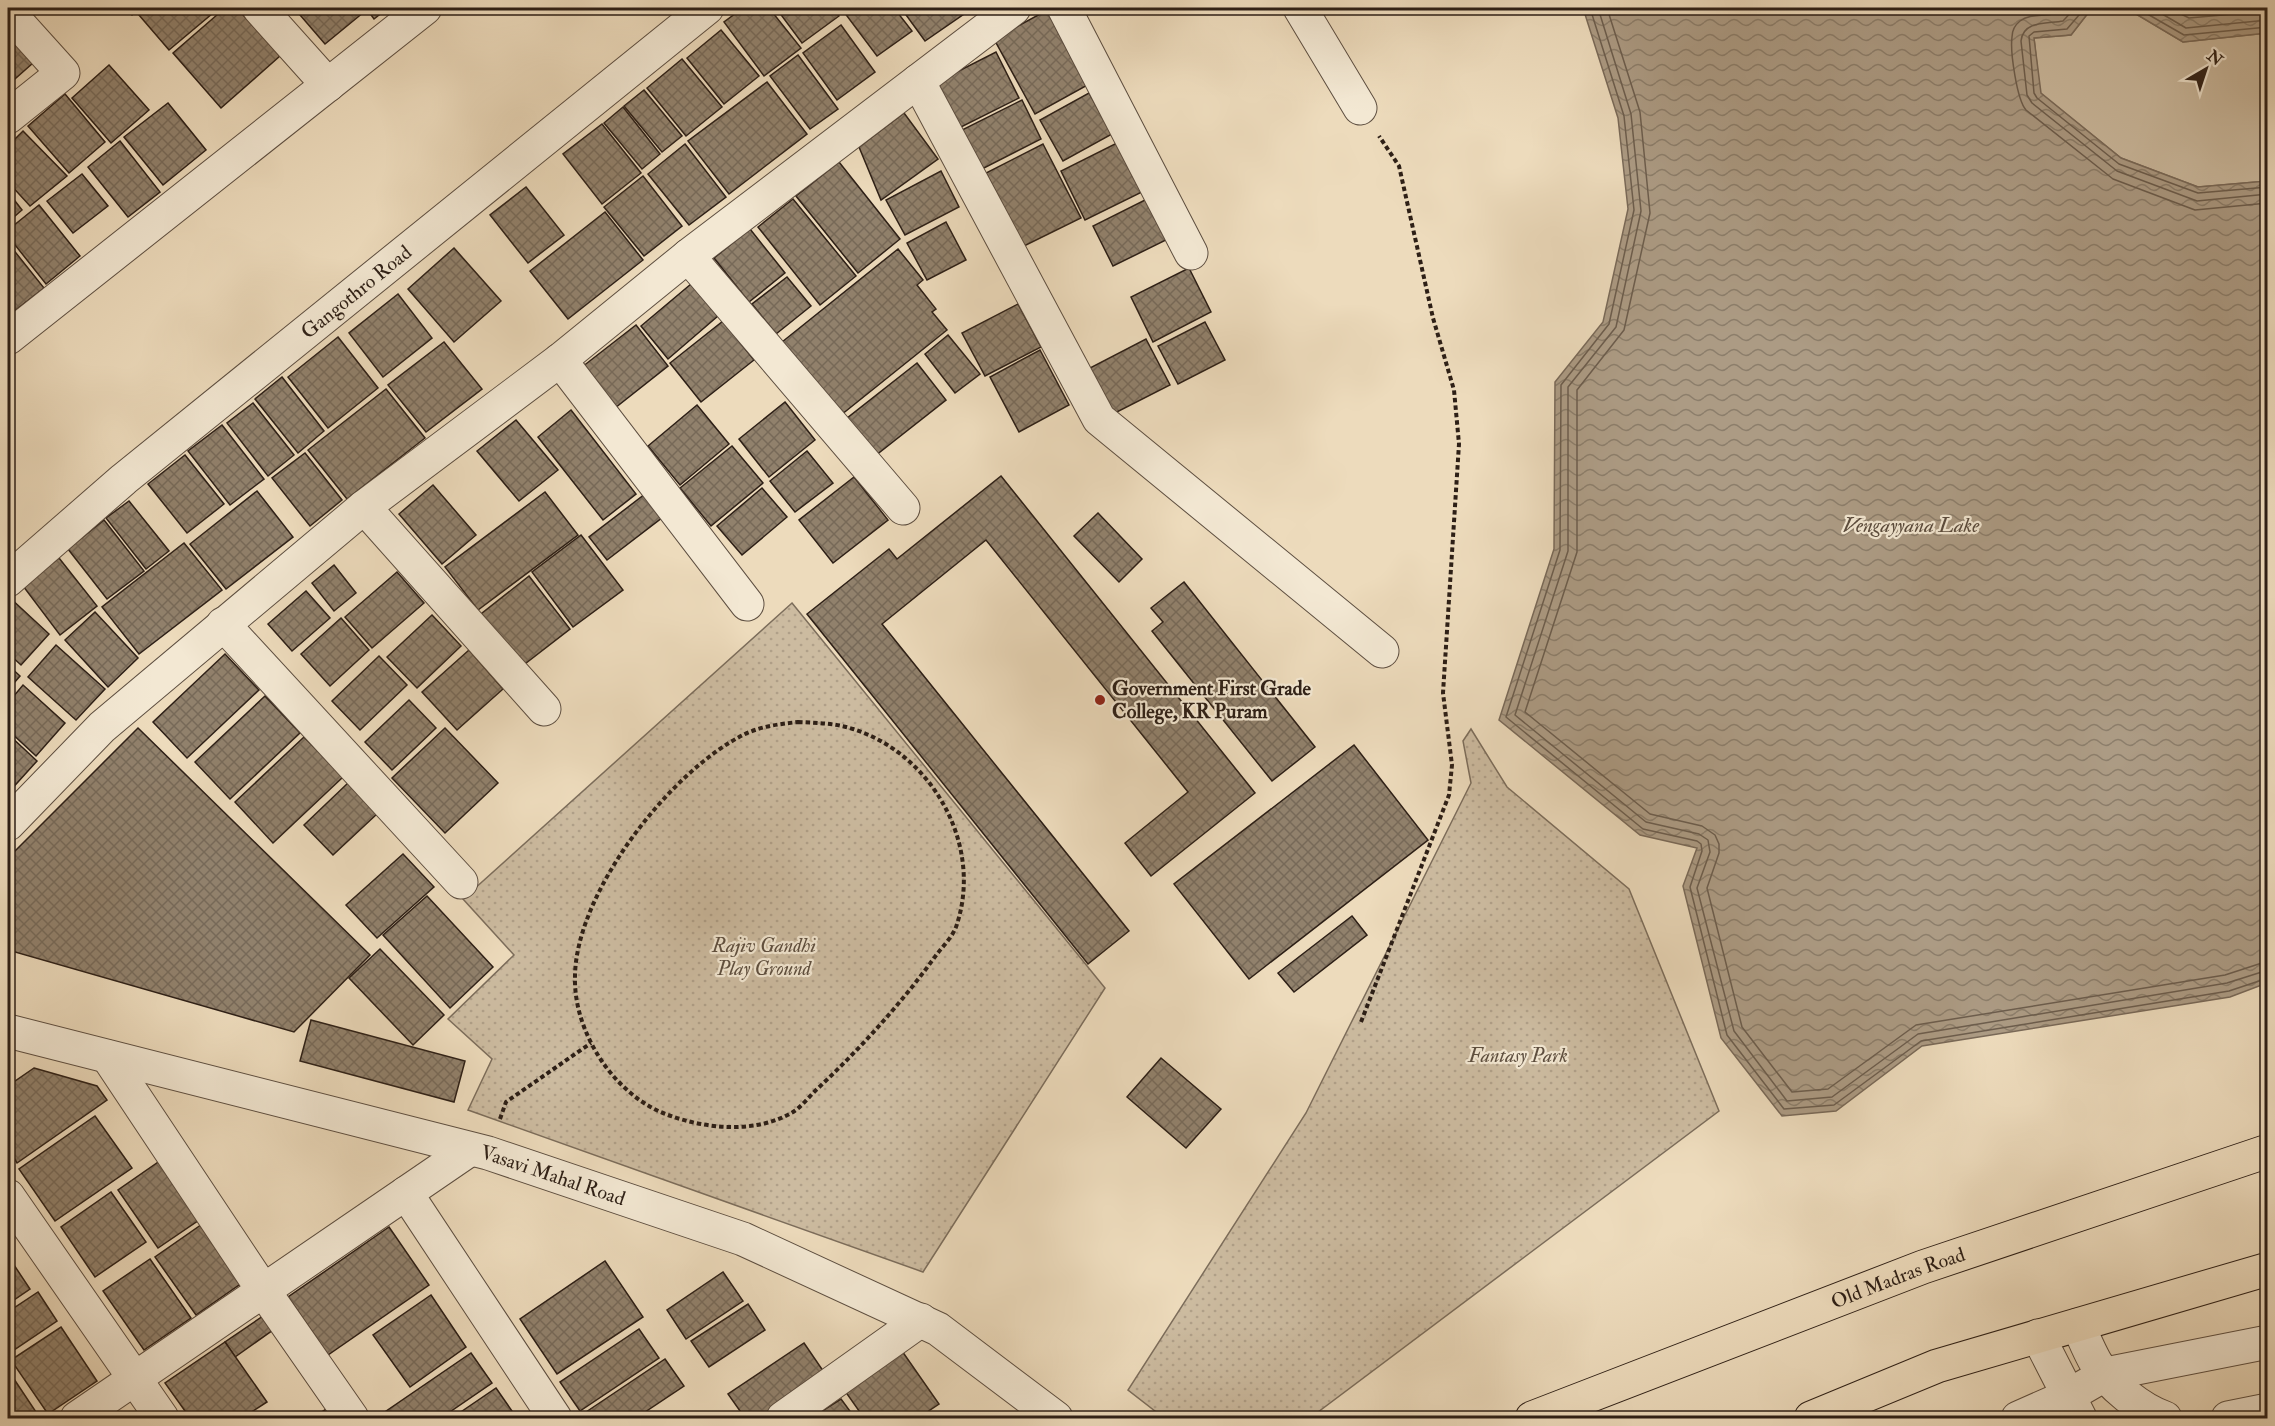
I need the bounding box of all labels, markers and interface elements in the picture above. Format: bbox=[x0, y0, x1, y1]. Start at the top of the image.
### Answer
north arrow bbox=[2176, 39, 2236, 99]
text: N bbox=[2202, 45, 2227, 71]
street label: Gangothro Road bbox=[296, 239, 416, 344]
water label: Vengayyana Lake bbox=[1843, 512, 1980, 539]
place label: Government First Grade College, KR Puram bbox=[1112, 676, 1312, 725]
marker: Government First Grade College, KR Puram bbox=[1093, 693, 1107, 707]
park label: Rajiv Gandhi Play Ground bbox=[711, 933, 817, 981]
park label: Fantasy Park bbox=[1467, 1043, 1568, 1068]
street label: Vasavi Mahal Road bbox=[478, 1139, 629, 1211]
street label: Old Madras Road bbox=[1827, 1241, 1968, 1314]

